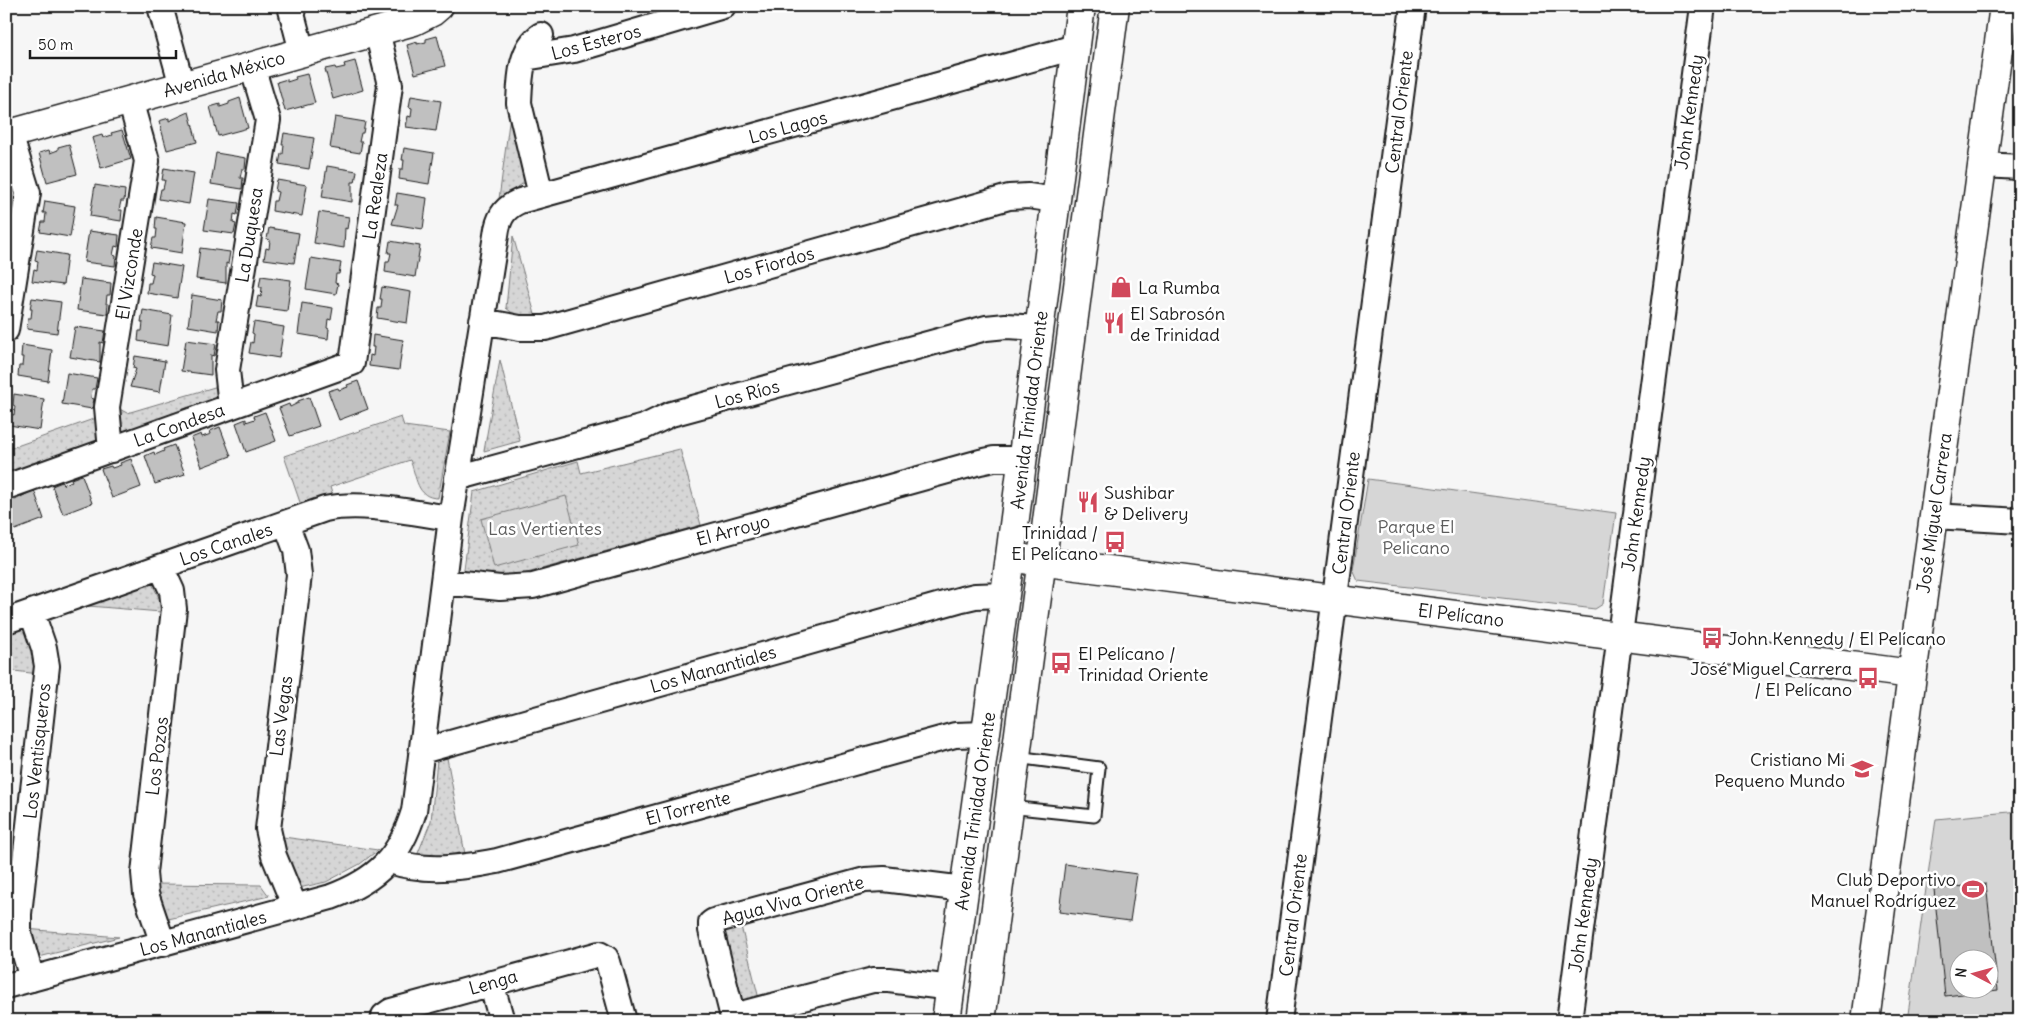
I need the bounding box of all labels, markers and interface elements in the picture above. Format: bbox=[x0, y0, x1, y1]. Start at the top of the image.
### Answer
street label: Los Esteros bbox=[549, 19, 643, 65]
scale bar bbox=[30, 28, 176, 60]
text: 50 m bbox=[38, 35, 73, 54]
street label: Avenida México bbox=[160, 46, 288, 102]
street label: Central Oriente bbox=[1380, 49, 1418, 175]
street label: John Kennedy bbox=[1670, 53, 1708, 171]
street label: Los Lagos bbox=[746, 105, 830, 149]
street label: La Realeza bbox=[358, 151, 392, 241]
street label: La Duquesa bbox=[230, 186, 268, 284]
street label: El Vizconde bbox=[110, 227, 148, 321]
street label: Los Fiordos bbox=[721, 241, 817, 289]
shop icon: La Rumba bbox=[1108, 274, 1134, 300]
place label: La Rumba bbox=[1138, 276, 1220, 299]
place label: El Sabrosón de Trinidad bbox=[1130, 302, 1225, 346]
street label: Avenida Trinidad Oriente bbox=[1005, 309, 1053, 511]
restaurant icon: El Sabrosón de Trinidad bbox=[1101, 310, 1127, 336]
street label: Los Ríos bbox=[712, 374, 782, 414]
street label: La Condesa bbox=[130, 398, 228, 452]
street label: José Miguel Carrera bbox=[1911, 431, 1957, 595]
street label: Central Oriente bbox=[1327, 450, 1365, 576]
street label: John Kennedy bbox=[1617, 455, 1655, 573]
place label: Sushibar & Delivery bbox=[1104, 481, 1189, 525]
restaurant icon: Sushibar & Delivery bbox=[1075, 489, 1101, 515]
street label: El Arroyo bbox=[694, 509, 772, 551]
park label: Parque El Pelicano bbox=[1378, 515, 1454, 559]
street label: Los Canales bbox=[177, 517, 275, 571]
park label: Las Vertientes bbox=[488, 517, 602, 540]
place label: Trinidad / El Pelícano bbox=[1011, 521, 1098, 565]
bus stop icon: Trinidad / El Pelícano bbox=[1102, 529, 1128, 555]
street label: El Pelícano bbox=[1417, 598, 1505, 632]
bus stop icon: John Kennedy / El Pelícano bbox=[1699, 625, 1725, 651]
place label: John Kennedy / El Pelícano bbox=[1728, 627, 1946, 650]
street label: Los Manantiales bbox=[647, 640, 779, 698]
place label: El Pelícano / Trinidad Oriente bbox=[1078, 642, 1209, 686]
bus stop icon: El Pelícano / Trinidad Oriente bbox=[1048, 650, 1074, 676]
place label: José Miguel Carrera / El Pelícano bbox=[1690, 657, 1852, 701]
bus stop icon: José Miguel Carrera / El Pelícano bbox=[1855, 665, 1881, 691]
street label: Las Vegas bbox=[265, 674, 297, 758]
street label: Los Ventisqueros bbox=[18, 682, 56, 820]
street label: Avenida Trinidad Oriente bbox=[950, 710, 1000, 912]
street label: Los Pozos bbox=[141, 715, 173, 797]
place label: Cristiano Mi Pequeno Mundo bbox=[1714, 748, 1845, 792]
school or university icon: Cristiano Mi Pequeno Mundo bbox=[1849, 756, 1875, 782]
street label: El Torrente bbox=[643, 786, 733, 830]
street label: Central Oriente bbox=[1274, 852, 1312, 978]
street label: John Kennedy bbox=[1564, 856, 1602, 974]
place label: Club Deportivo Manuel Rodríguez bbox=[1810, 868, 1956, 912]
street label: Agua Viva Oriente bbox=[720, 870, 866, 930]
sports icon: Club Deportivo Manuel Rodríguez bbox=[1960, 876, 1986, 902]
street label: Los Manantiales bbox=[137, 905, 269, 961]
north arrow bbox=[1948, 950, 1998, 1000]
street label: Lenga bbox=[466, 964, 520, 1000]
text: N bbox=[1952, 967, 1971, 978]

